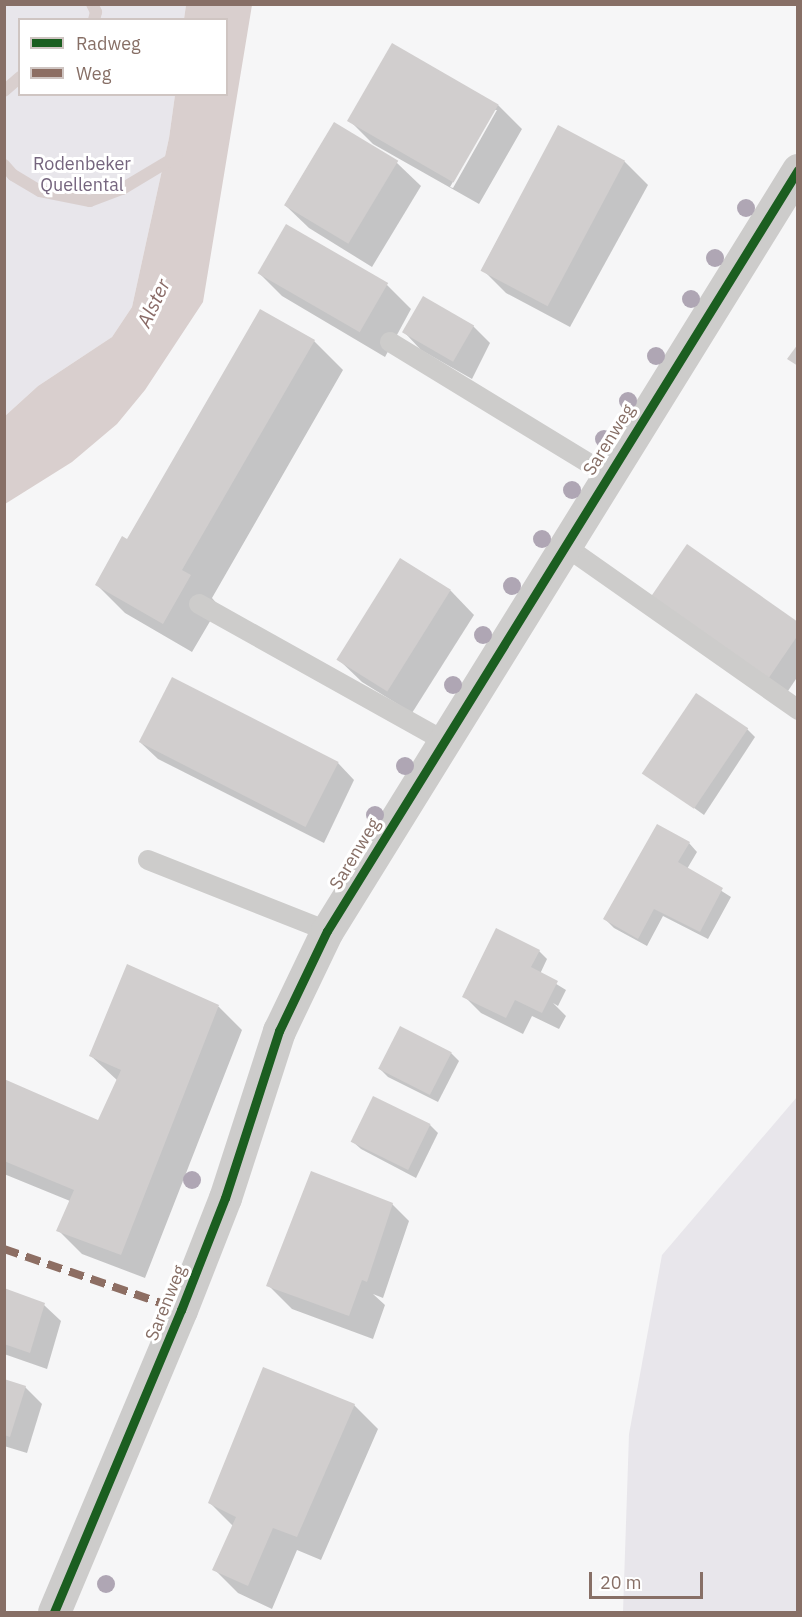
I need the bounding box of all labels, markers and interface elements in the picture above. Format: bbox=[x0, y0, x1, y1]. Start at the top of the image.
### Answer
legend bbox=[18, 18, 228, 96]
text: Radweg bbox=[76, 32, 141, 55]
text: Weg bbox=[76, 62, 111, 85]
park label: Rodenbeker Quellental bbox=[33, 154, 131, 196]
water label: Alster bbox=[131, 275, 175, 331]
street label: Sarenweg bbox=[579, 400, 639, 480]
street label: Sarenweg bbox=[325, 814, 385, 894]
street label: Sarenweg bbox=[141, 1262, 191, 1344]
scale bar bbox=[592, 1560, 706, 1598]
text: 20 m bbox=[600, 1571, 642, 1594]

